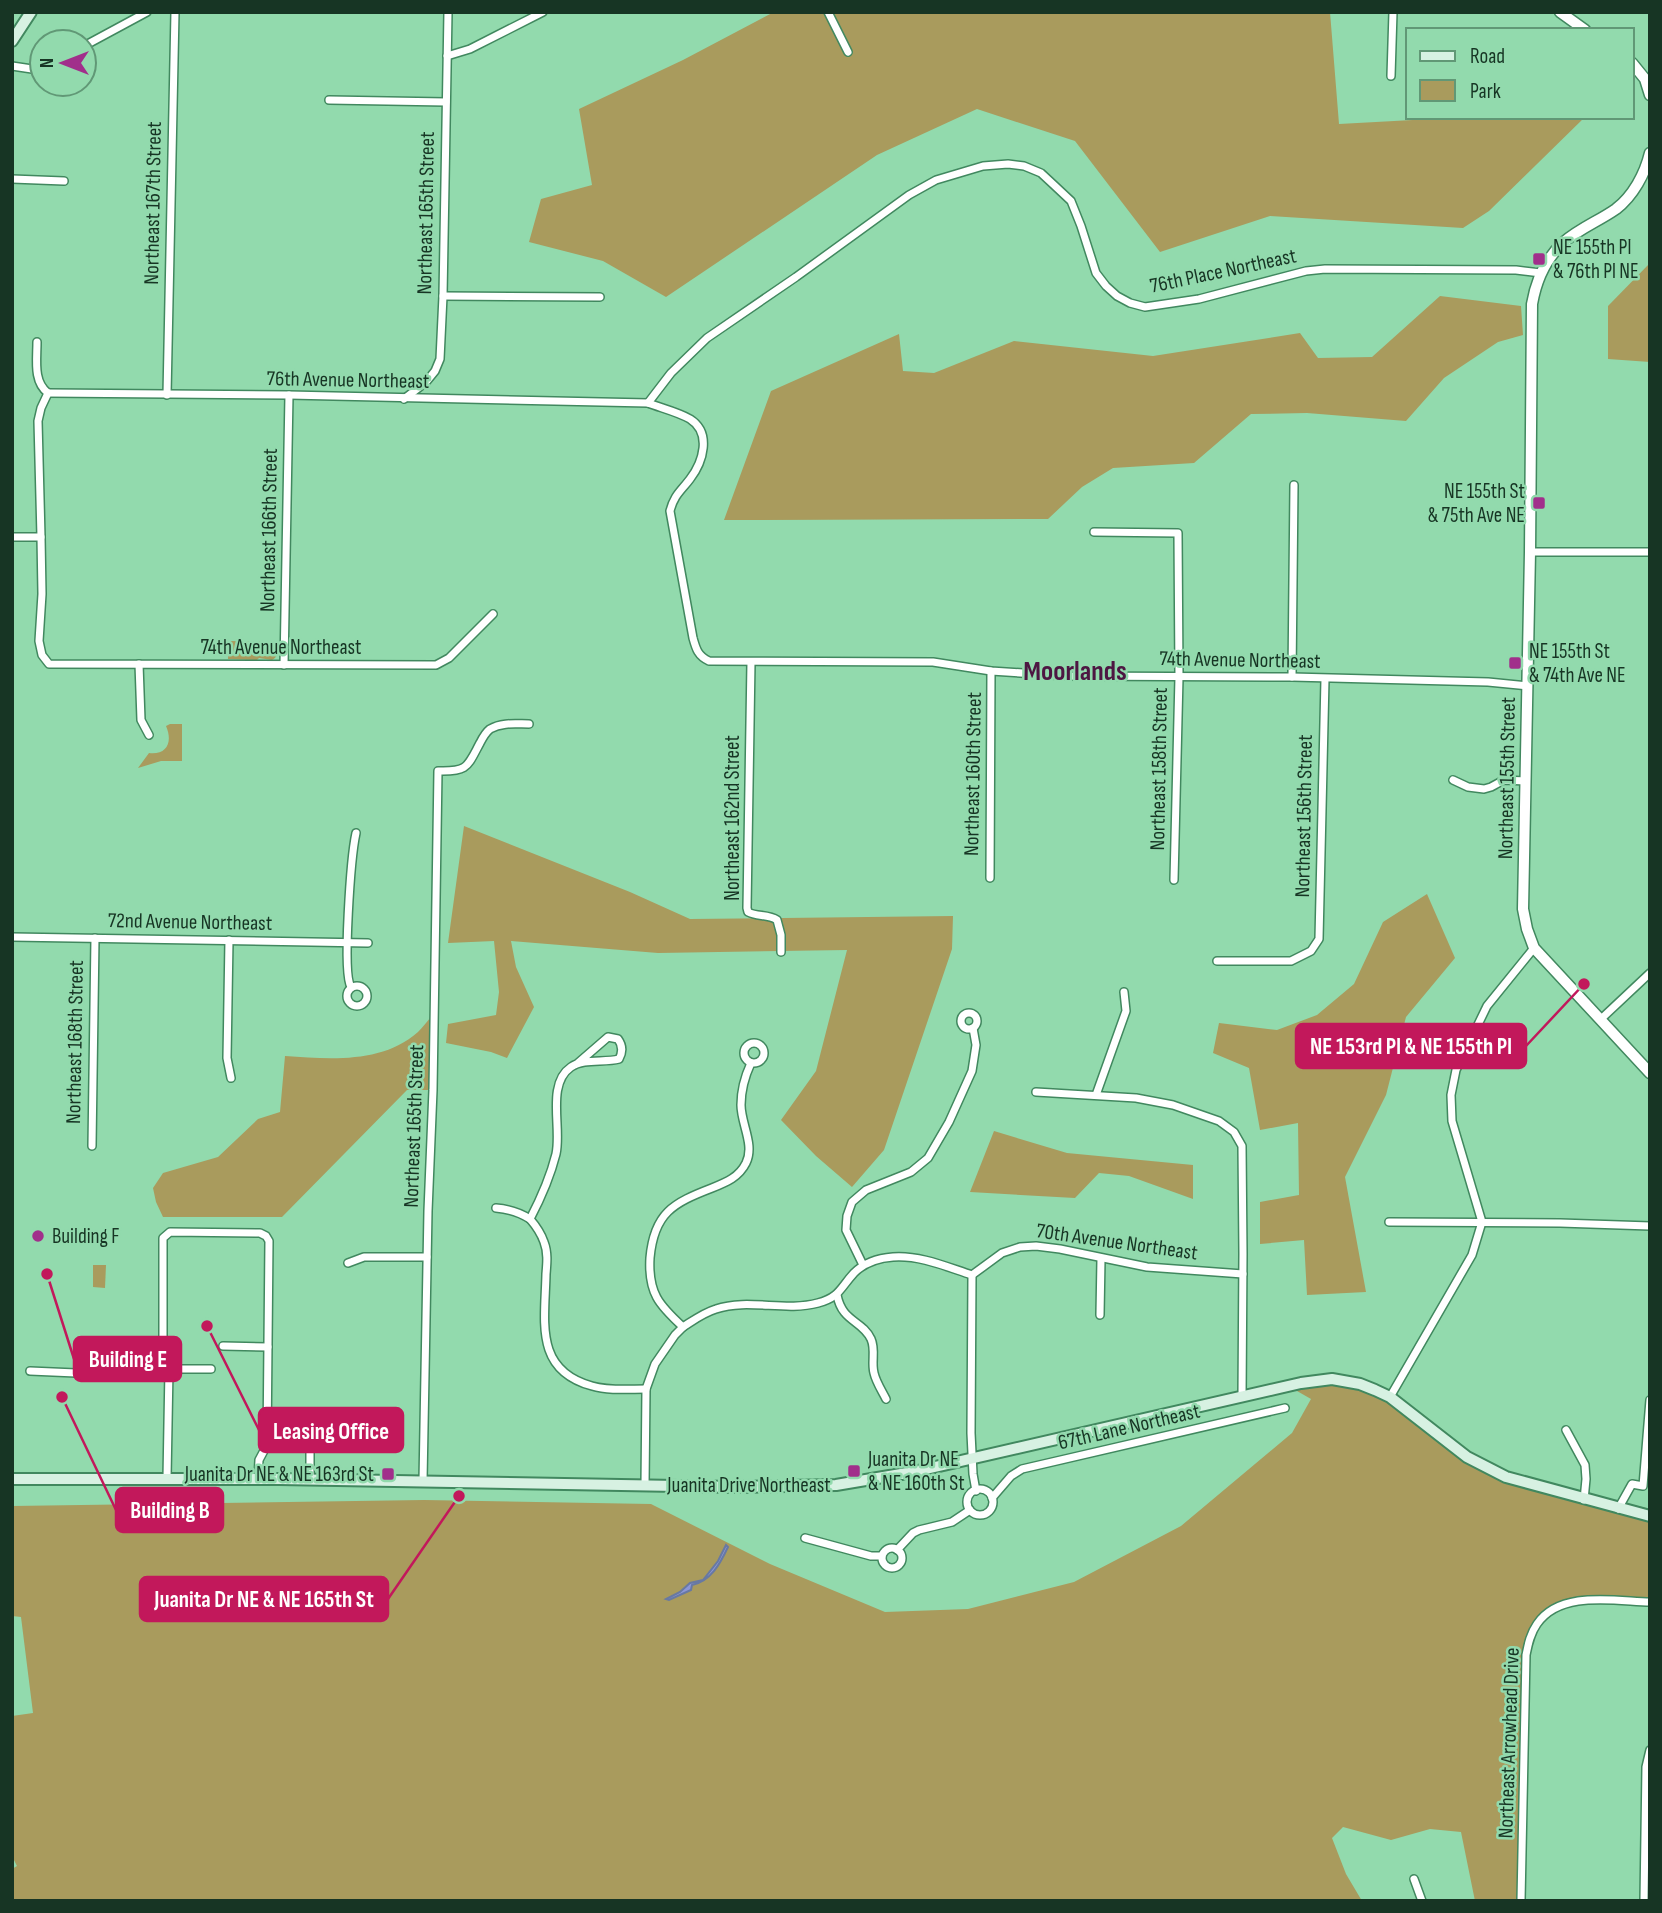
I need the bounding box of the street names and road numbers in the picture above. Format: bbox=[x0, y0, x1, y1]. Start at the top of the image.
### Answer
street label: Northeast 167th Street bbox=[139, 121, 167, 285]
street label: Northeast 165th Street bbox=[412, 131, 440, 295]
street label: 76th Place Northeast bbox=[1148, 243, 1298, 299]
street label: 76th Avenue Northeast bbox=[267, 366, 429, 394]
street label: Northeast 166th Street bbox=[255, 448, 283, 612]
street label: 74th Avenue Northeast bbox=[200, 635, 362, 660]
street label: 74th Avenue Northeast bbox=[1159, 646, 1321, 674]
street label: Northeast 158th Street bbox=[1145, 687, 1173, 851]
street label: Northeast 160th Street bbox=[959, 692, 987, 856]
street label: Northeast 155th Street bbox=[1493, 697, 1521, 859]
street label: Northeast 156th Street bbox=[1290, 734, 1318, 898]
street label: Northeast 162nd Street bbox=[720, 735, 745, 901]
street label: 72nd Avenue Northeast bbox=[108, 908, 272, 936]
street label: Northeast 168th Street bbox=[61, 960, 89, 1124]
street label: Northeast 165th Street bbox=[399, 1044, 429, 1208]
street label: 70th Avenue Northeast bbox=[1035, 1218, 1199, 1266]
street label: 67th Lane Northeast bbox=[1056, 1399, 1202, 1455]
street label: Juanita Drive Northeast bbox=[666, 1473, 831, 1498]
street label: Northeast Arrowhead Drive bbox=[1493, 1647, 1525, 1839]

